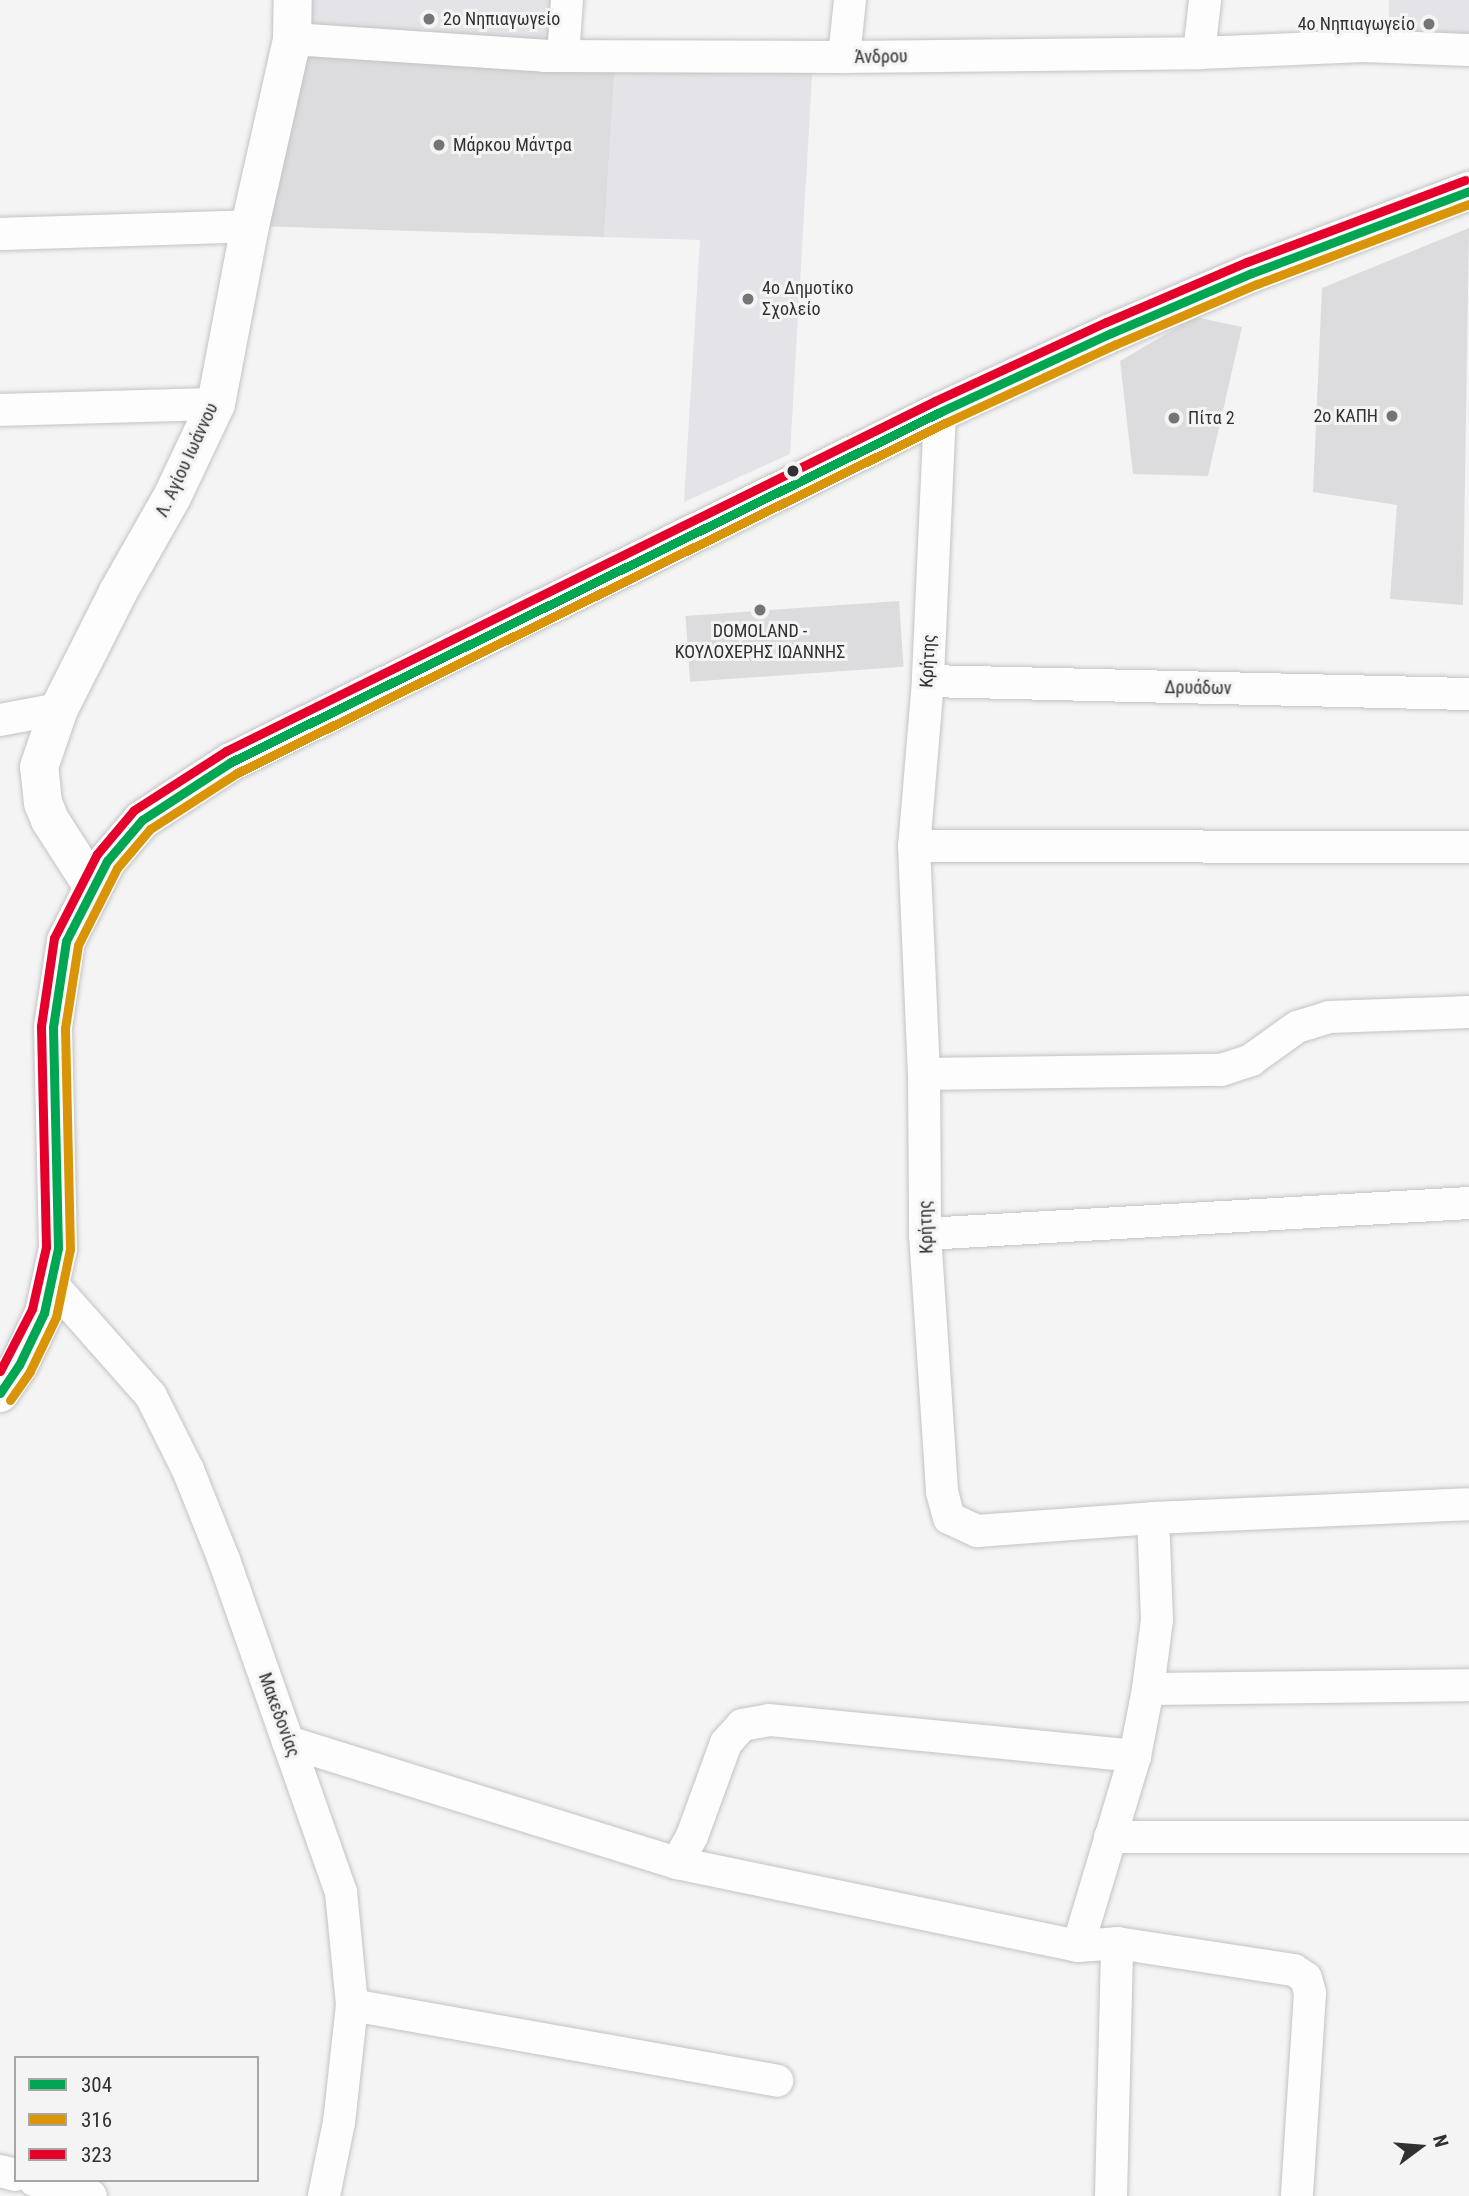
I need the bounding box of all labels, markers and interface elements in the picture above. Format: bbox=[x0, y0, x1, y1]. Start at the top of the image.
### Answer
place label: 2ο Νηπιαγωγείο bbox=[443, 8, 560, 30]
marker: 2ο Νηπιαγωγείο bbox=[421, 11, 437, 27]
place label: 4ο Νηπιαγωγείο bbox=[1298, 13, 1415, 35]
marker: 4ο Νηπιαγωγείο bbox=[1421, 16, 1437, 32]
street label: Άνδρου bbox=[854, 46, 908, 68]
place label: Μάρκου Μάντρα bbox=[453, 134, 572, 156]
marker: Μάρκου Μάντρα bbox=[431, 137, 447, 153]
place label: 4ο Δημοτίκο Σχολείο bbox=[762, 278, 853, 320]
marker: 4ο Δημοτίκο Σχολείο bbox=[740, 291, 756, 307]
street label: Λ. Αγίου Ιωάννου bbox=[151, 399, 223, 521]
place label: 2ο ΚΑΠΗ bbox=[1313, 405, 1378, 427]
place label: Πίτα 2 bbox=[1188, 407, 1235, 429]
marker: 2ο ΚΑΠΗ bbox=[1384, 408, 1400, 424]
marker: Πίτα 2 bbox=[1166, 410, 1182, 426]
unlabelled marker bbox=[786, 464, 800, 478]
marker: DOMOLAND - ΚΟΥΛΟΧΕΡΗΣ ΙΩΑΝΝΗΣ bbox=[752, 602, 768, 618]
place label: DOMOLAND - ΚΟΥΛΟΧΕΡΗΣ ΙΩΑΝΝΗΣ bbox=[675, 621, 845, 664]
street label: Κρήτης bbox=[916, 634, 940, 688]
street label: Δρυάδων bbox=[1164, 677, 1232, 699]
street label: Κρήτης bbox=[914, 1200, 938, 1254]
street label: Μακεδονίας bbox=[254, 1670, 304, 1760]
legend bbox=[14, 2056, 259, 2182]
text: 304 bbox=[81, 2073, 112, 2097]
text: 316 bbox=[81, 2108, 112, 2132]
north arrow bbox=[1385, 2112, 1455, 2182]
text: N bbox=[1428, 2132, 1453, 2150]
text: 323 bbox=[81, 2143, 112, 2167]

